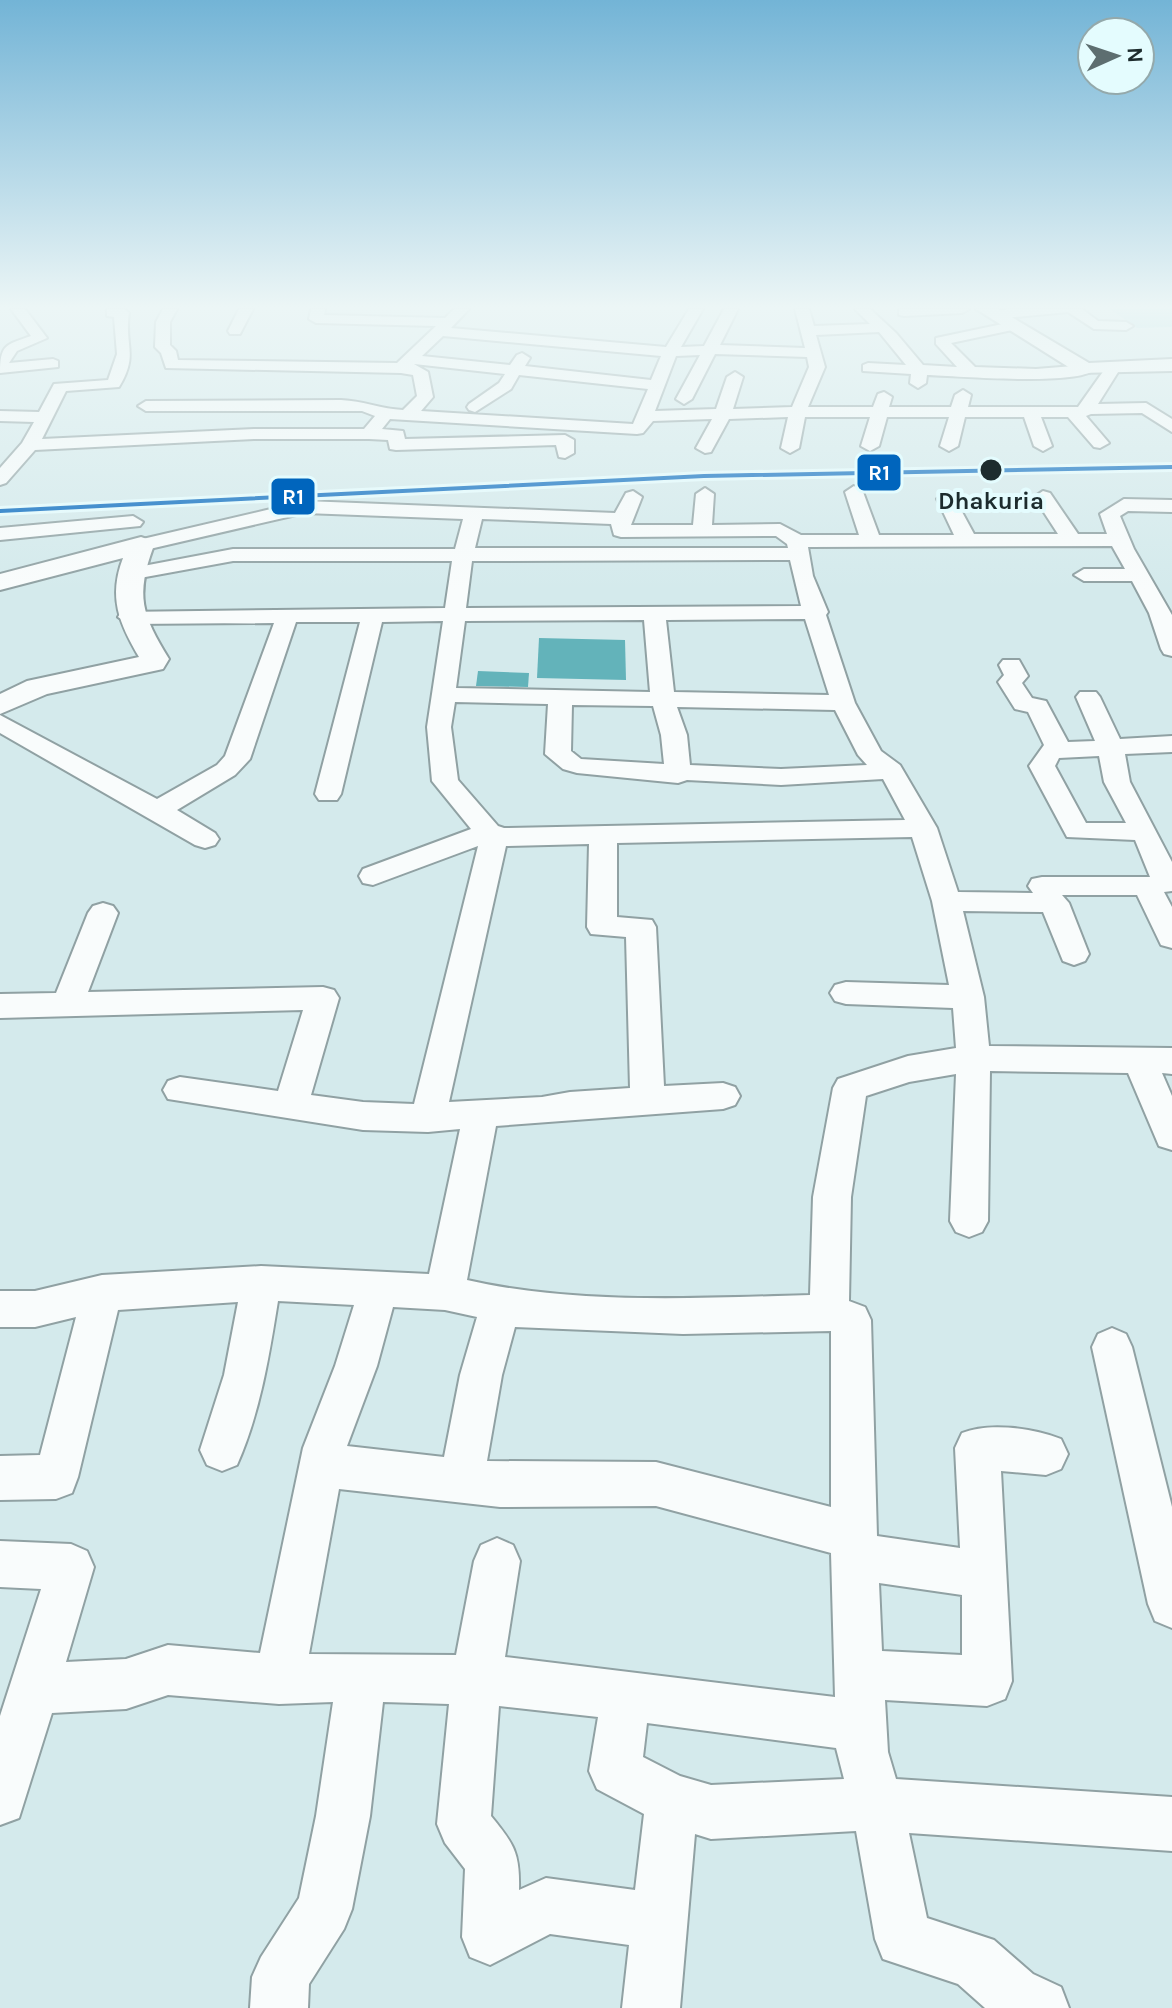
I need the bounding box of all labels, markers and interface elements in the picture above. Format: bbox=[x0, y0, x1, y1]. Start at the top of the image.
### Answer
north arrow bbox=[1076, 16, 1156, 96]
text: N bbox=[1122, 46, 1148, 64]
line badge: R1 bbox=[856, 453, 902, 492]
marker: Dhakuria bbox=[978, 457, 1004, 483]
text: R1 bbox=[868, 460, 890, 486]
line badge: R1 bbox=[270, 477, 316, 516]
text: R1 bbox=[282, 484, 304, 510]
place label: Dhakuria bbox=[938, 487, 1044, 515]

